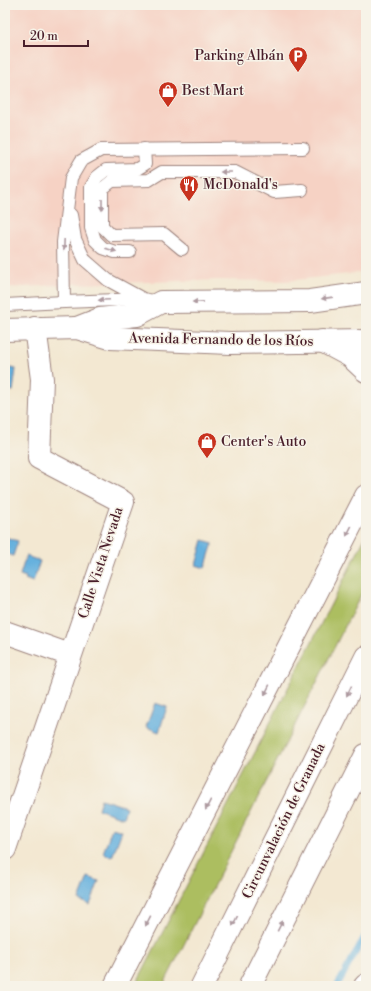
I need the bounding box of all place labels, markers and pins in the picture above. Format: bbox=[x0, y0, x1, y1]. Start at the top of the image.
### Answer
parking icon: Parking Albán bbox=[287, 45, 309, 73]
place label: Parking Albán bbox=[195, 47, 285, 65]
shop icon: Best Mart bbox=[157, 80, 179, 108]
place label: Best Mart bbox=[181, 82, 244, 100]
restaurant icon: McDonald's bbox=[178, 174, 200, 202]
place label: McDonald's bbox=[203, 176, 278, 194]
shop icon: Center's Auto bbox=[196, 431, 218, 459]
place label: Center's Auto bbox=[221, 433, 306, 451]

